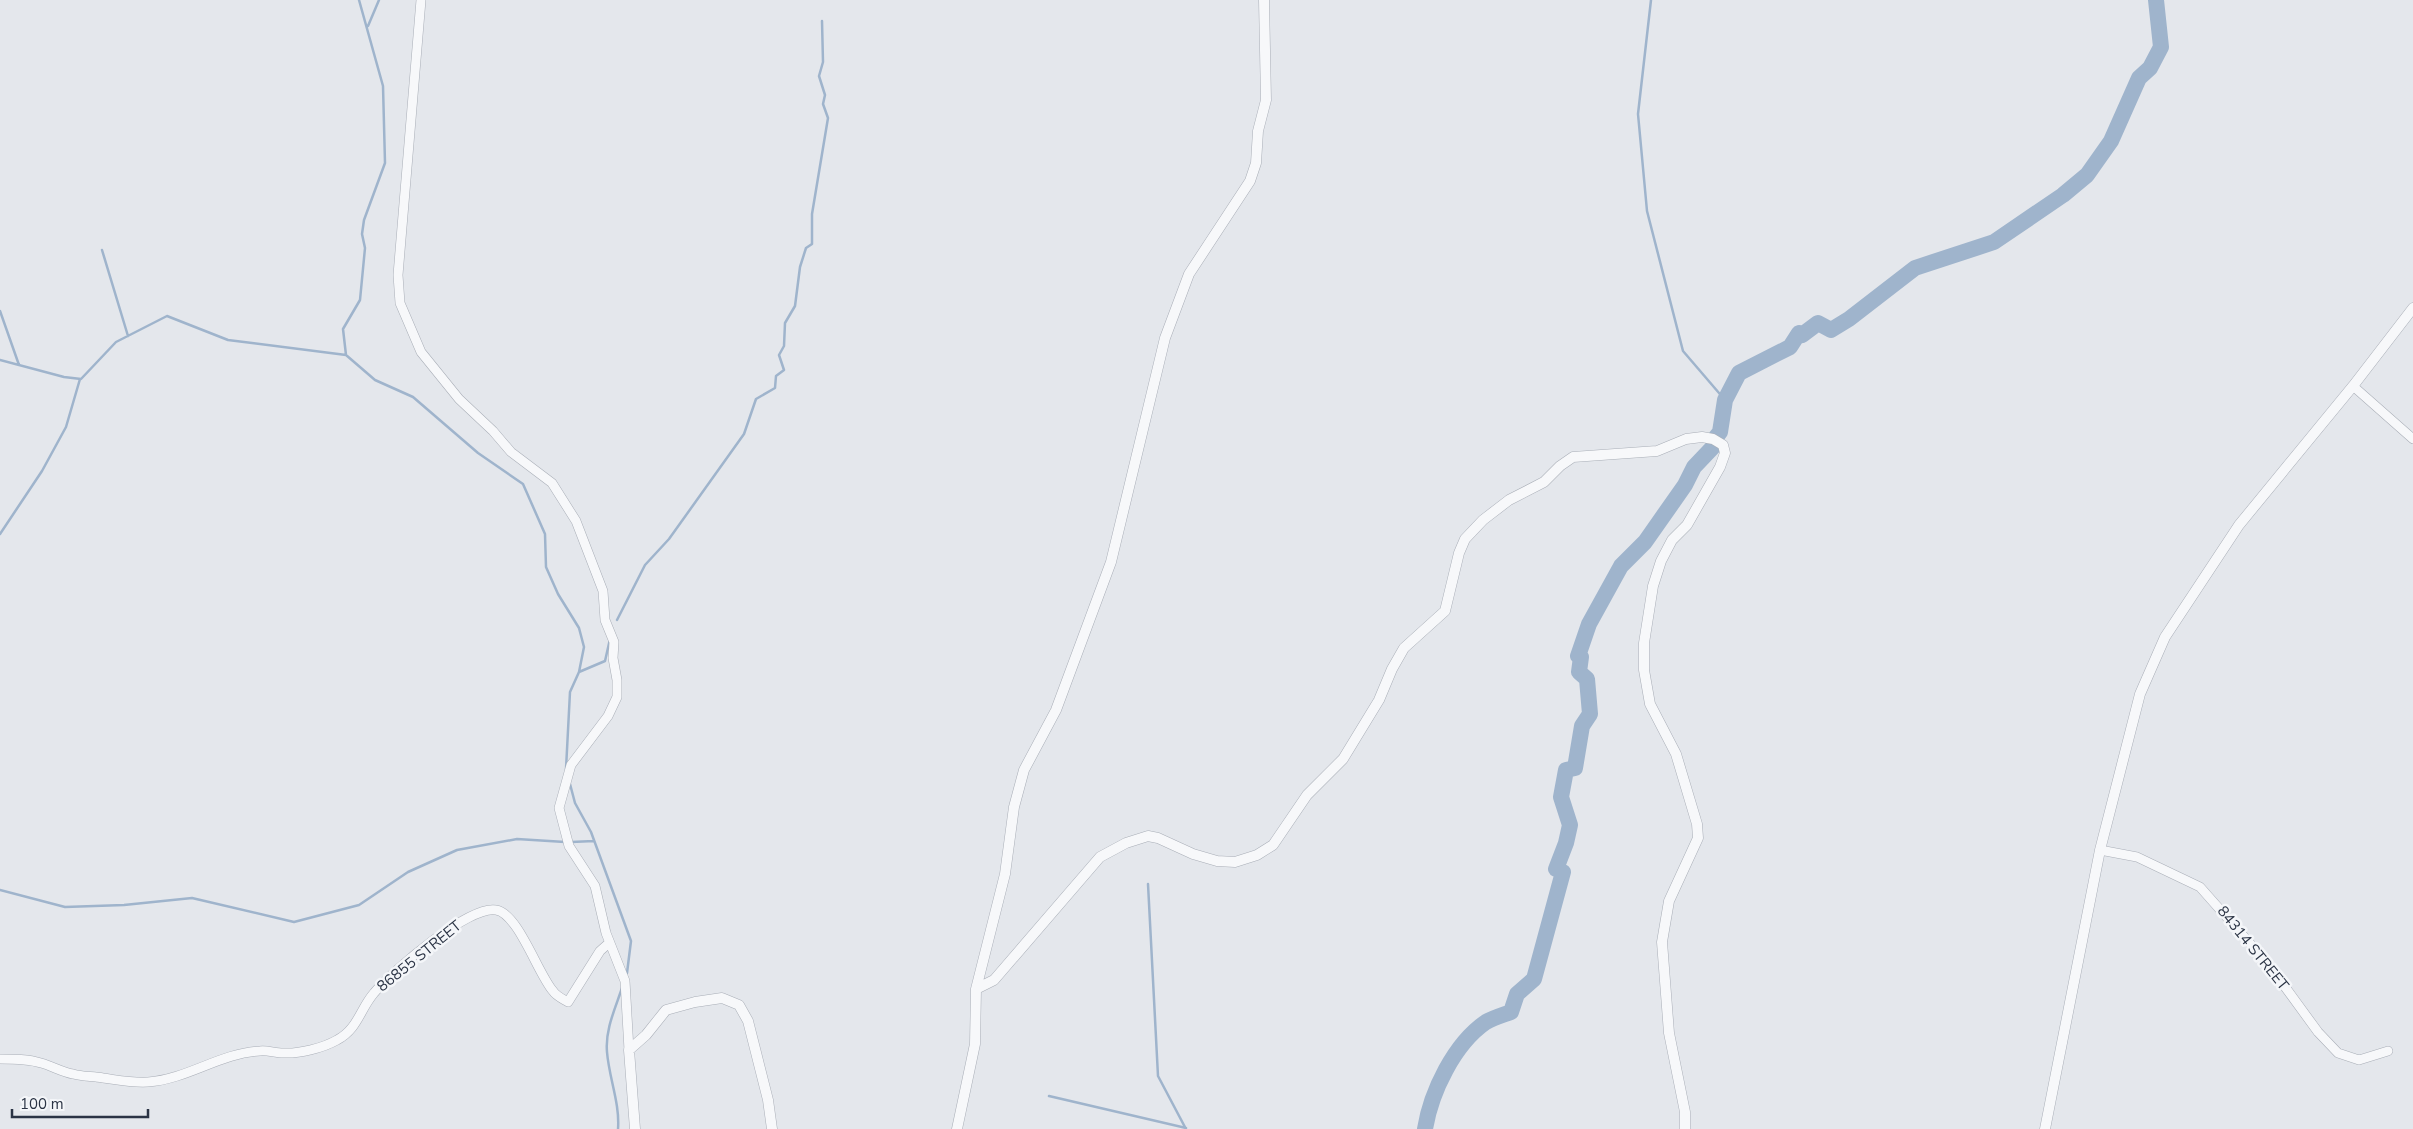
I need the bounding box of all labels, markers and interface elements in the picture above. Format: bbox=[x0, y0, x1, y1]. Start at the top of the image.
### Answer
street label: 84314 STREET bbox=[2213, 902, 2293, 994]
street label: 86855 STREET bbox=[373, 916, 465, 996]
scale bar bbox=[12, 1086, 149, 1118]
text: 100 m bbox=[20, 1094, 64, 1114]

